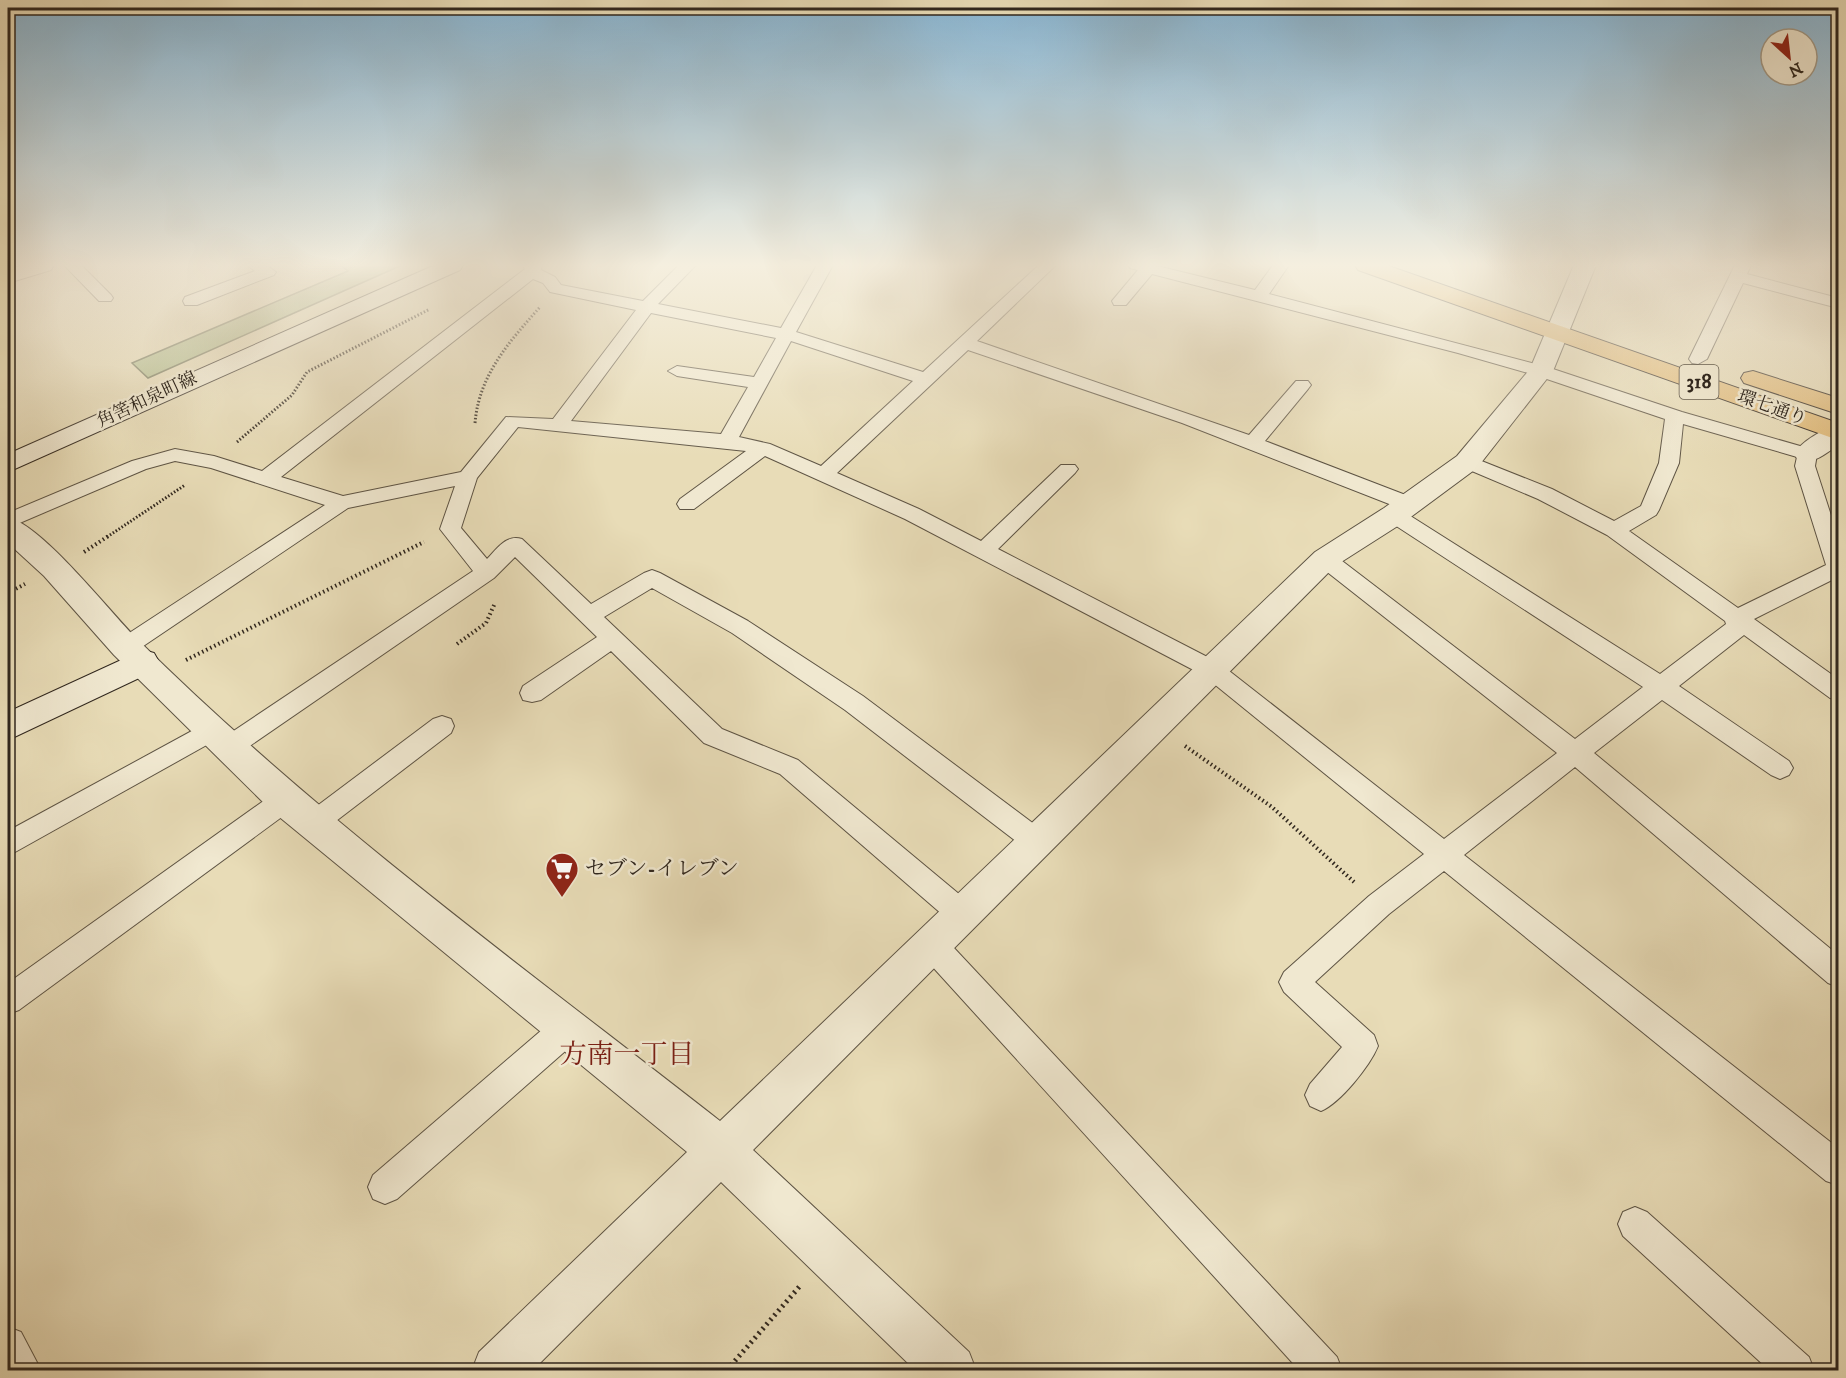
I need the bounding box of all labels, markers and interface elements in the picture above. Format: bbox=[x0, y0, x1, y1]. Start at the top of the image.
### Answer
north arrow bbox=[1759, 27, 1819, 87]
text: N bbox=[1785, 58, 1806, 81]
road number: 318 bbox=[1680, 365, 1718, 399]
street label: 角筈和泉町線 bbox=[93, 367, 201, 433]
street label: 環七通り bbox=[1734, 385, 1810, 431]
supermarket icon: セブン-イレブン bbox=[544, 851, 580, 898]
place label: セブン-イレブン bbox=[585, 856, 739, 882]
district label: 方南一丁目 bbox=[560, 1038, 695, 1072]

